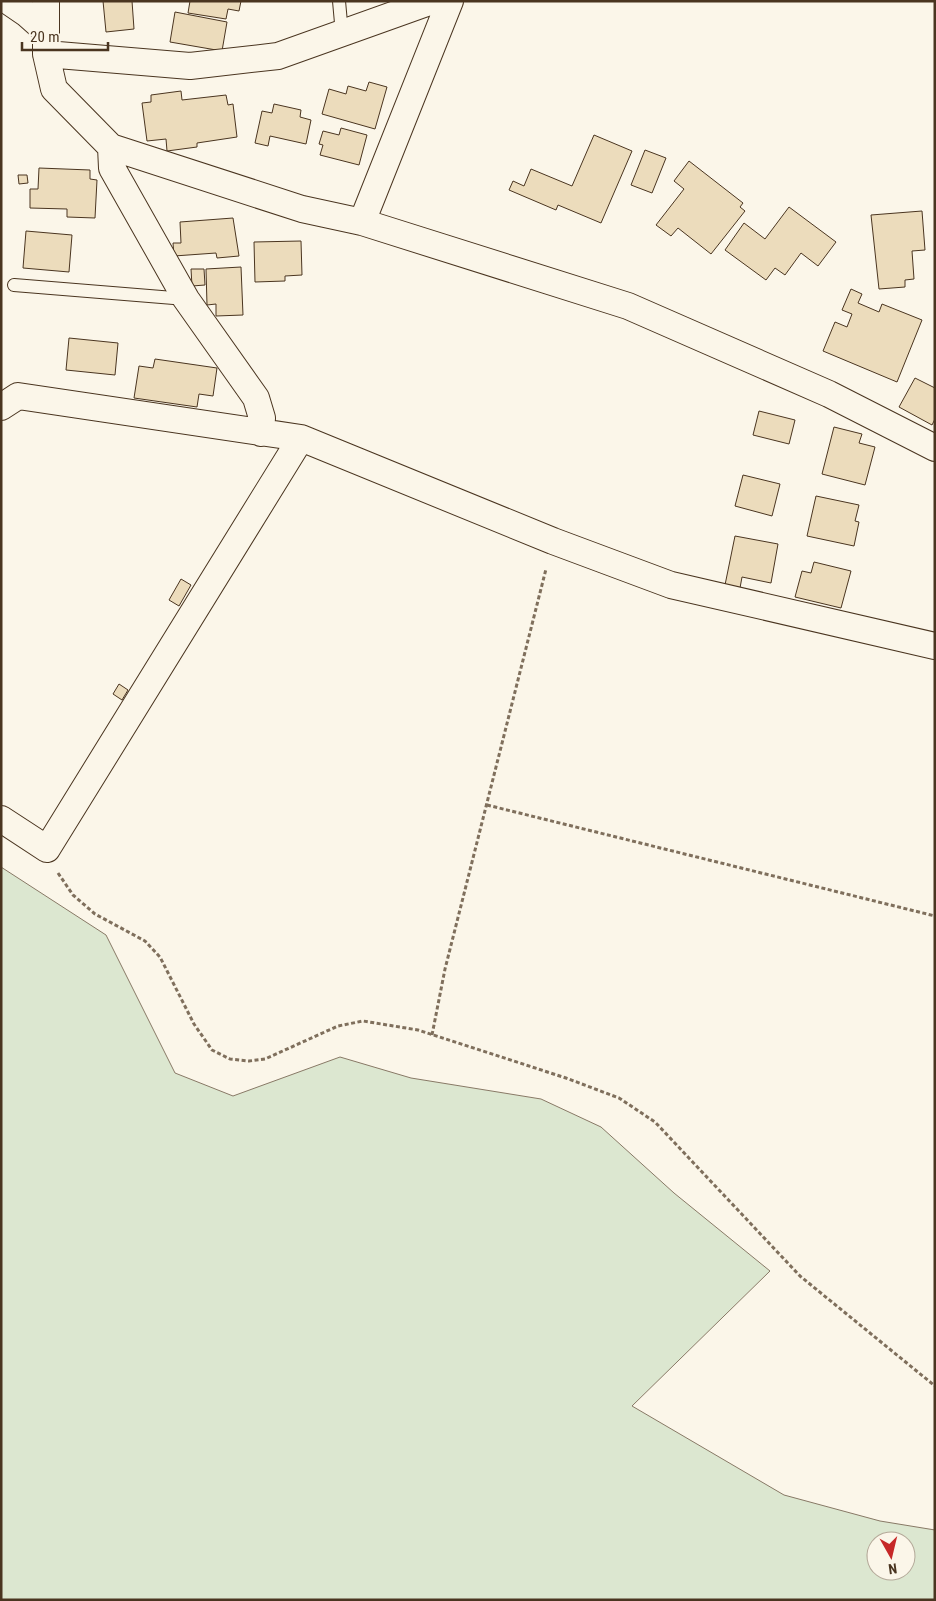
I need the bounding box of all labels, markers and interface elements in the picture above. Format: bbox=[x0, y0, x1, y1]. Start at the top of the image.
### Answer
scale bar bbox=[22, 20, 109, 52]
text: 20 m bbox=[30, 28, 60, 46]
north arrow bbox=[866, 1531, 916, 1581]
text: N bbox=[887, 1560, 898, 1577]

